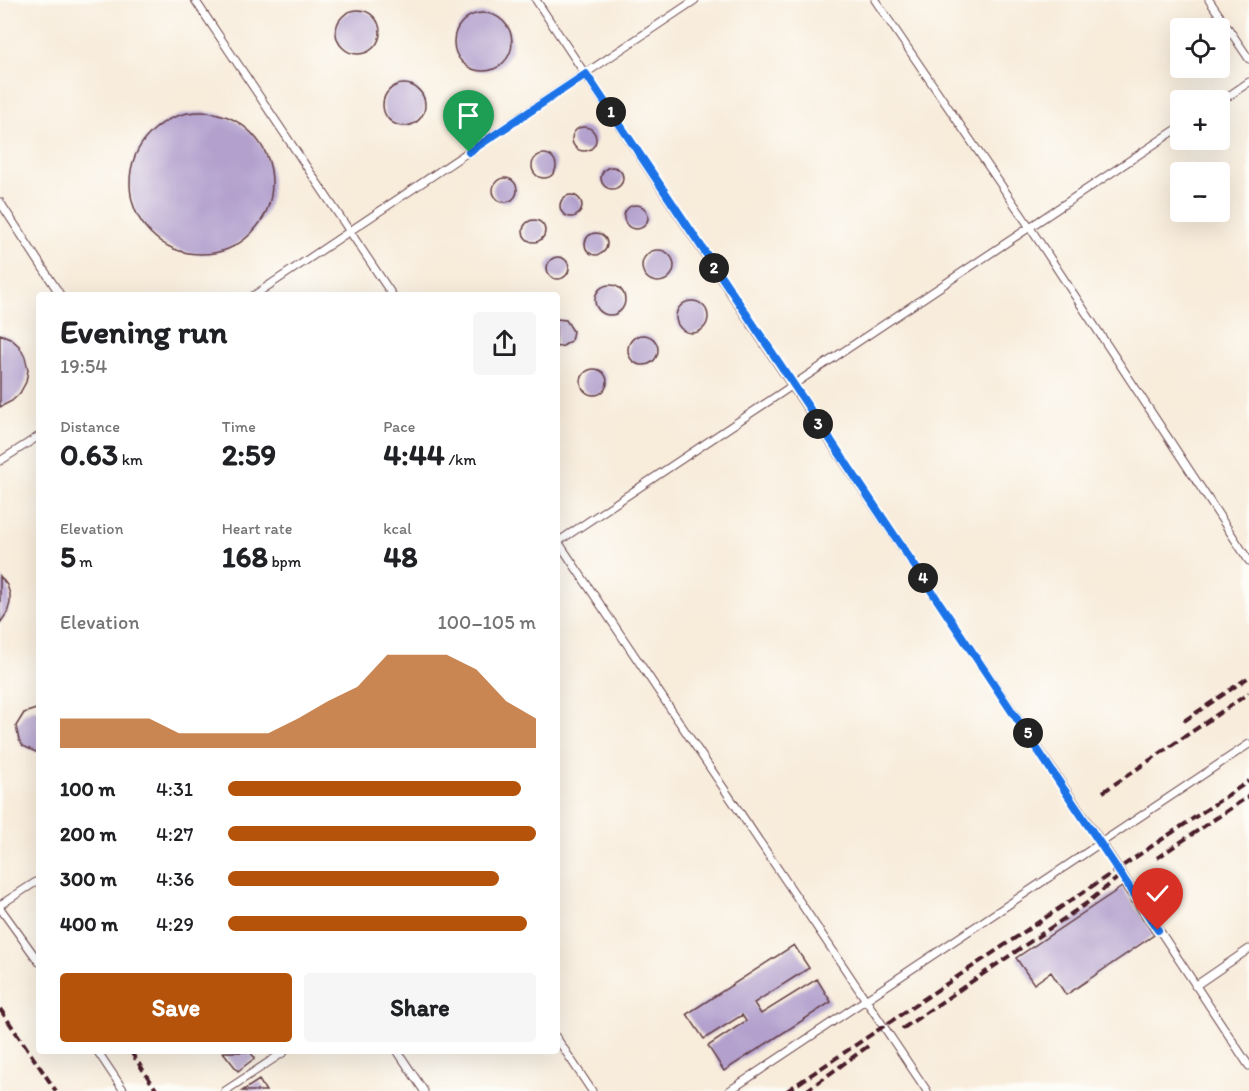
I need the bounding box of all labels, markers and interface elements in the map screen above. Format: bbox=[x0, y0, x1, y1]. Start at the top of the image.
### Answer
map controls bbox=[1170, 18, 1230, 222]
button: locate bbox=[1170, 18, 1230, 78]
pin bbox=[443, 90, 494, 152]
button: + bbox=[1170, 90, 1230, 150]
pin: 1 bbox=[596, 97, 626, 127]
icon: arrive bbox=[452, 99, 485, 132]
text: 1 bbox=[607, 102, 615, 121]
button: − bbox=[1170, 162, 1230, 222]
pin: 2 bbox=[699, 253, 729, 283]
text: 2 bbox=[710, 258, 718, 277]
text: Evening run bbox=[60, 312, 227, 351]
button: share bbox=[473, 312, 536, 375]
text: 19:54 bbox=[60, 354, 107, 378]
pin: 3 bbox=[803, 409, 833, 439]
text: 3 bbox=[814, 414, 822, 433]
text: Distance bbox=[60, 417, 120, 436]
text: Time bbox=[222, 417, 256, 436]
text: Pace bbox=[383, 417, 415, 436]
text: 0.63 bbox=[60, 436, 118, 473]
text: 2:59 bbox=[222, 436, 276, 473]
text: 4:44 bbox=[383, 436, 445, 473]
text: km bbox=[118, 450, 143, 469]
text: /km bbox=[445, 450, 476, 469]
text: Elevation bbox=[60, 519, 124, 538]
text: Heart rate bbox=[222, 519, 292, 538]
text: kcal bbox=[383, 519, 412, 538]
text: 5 bbox=[60, 538, 76, 575]
text: 168 bbox=[222, 538, 268, 575]
text: 48 bbox=[383, 538, 418, 575]
text: m bbox=[76, 552, 93, 571]
text: bpm bbox=[268, 552, 301, 571]
pin: 4 bbox=[908, 563, 938, 593]
text: 4 bbox=[918, 568, 928, 587]
text: Elevation bbox=[60, 610, 139, 634]
text: 100–105 m bbox=[438, 610, 536, 634]
pin: 5 bbox=[1013, 718, 1043, 748]
text: 5 bbox=[1024, 723, 1032, 742]
text: 100 m bbox=[60, 777, 115, 801]
text: 4:31 bbox=[156, 777, 193, 801]
text: 200 m bbox=[60, 822, 116, 846]
text: 4:27 bbox=[156, 822, 193, 846]
text: 300 m bbox=[60, 867, 117, 891]
text: 4:36 bbox=[156, 867, 194, 891]
pin bbox=[1132, 868, 1183, 930]
icon: check bbox=[1141, 877, 1174, 910]
text: 400 m bbox=[60, 912, 118, 936]
text: 4:29 bbox=[156, 912, 194, 936]
button: Save bbox=[60, 973, 292, 1042]
button: Share bbox=[304, 973, 536, 1042]

